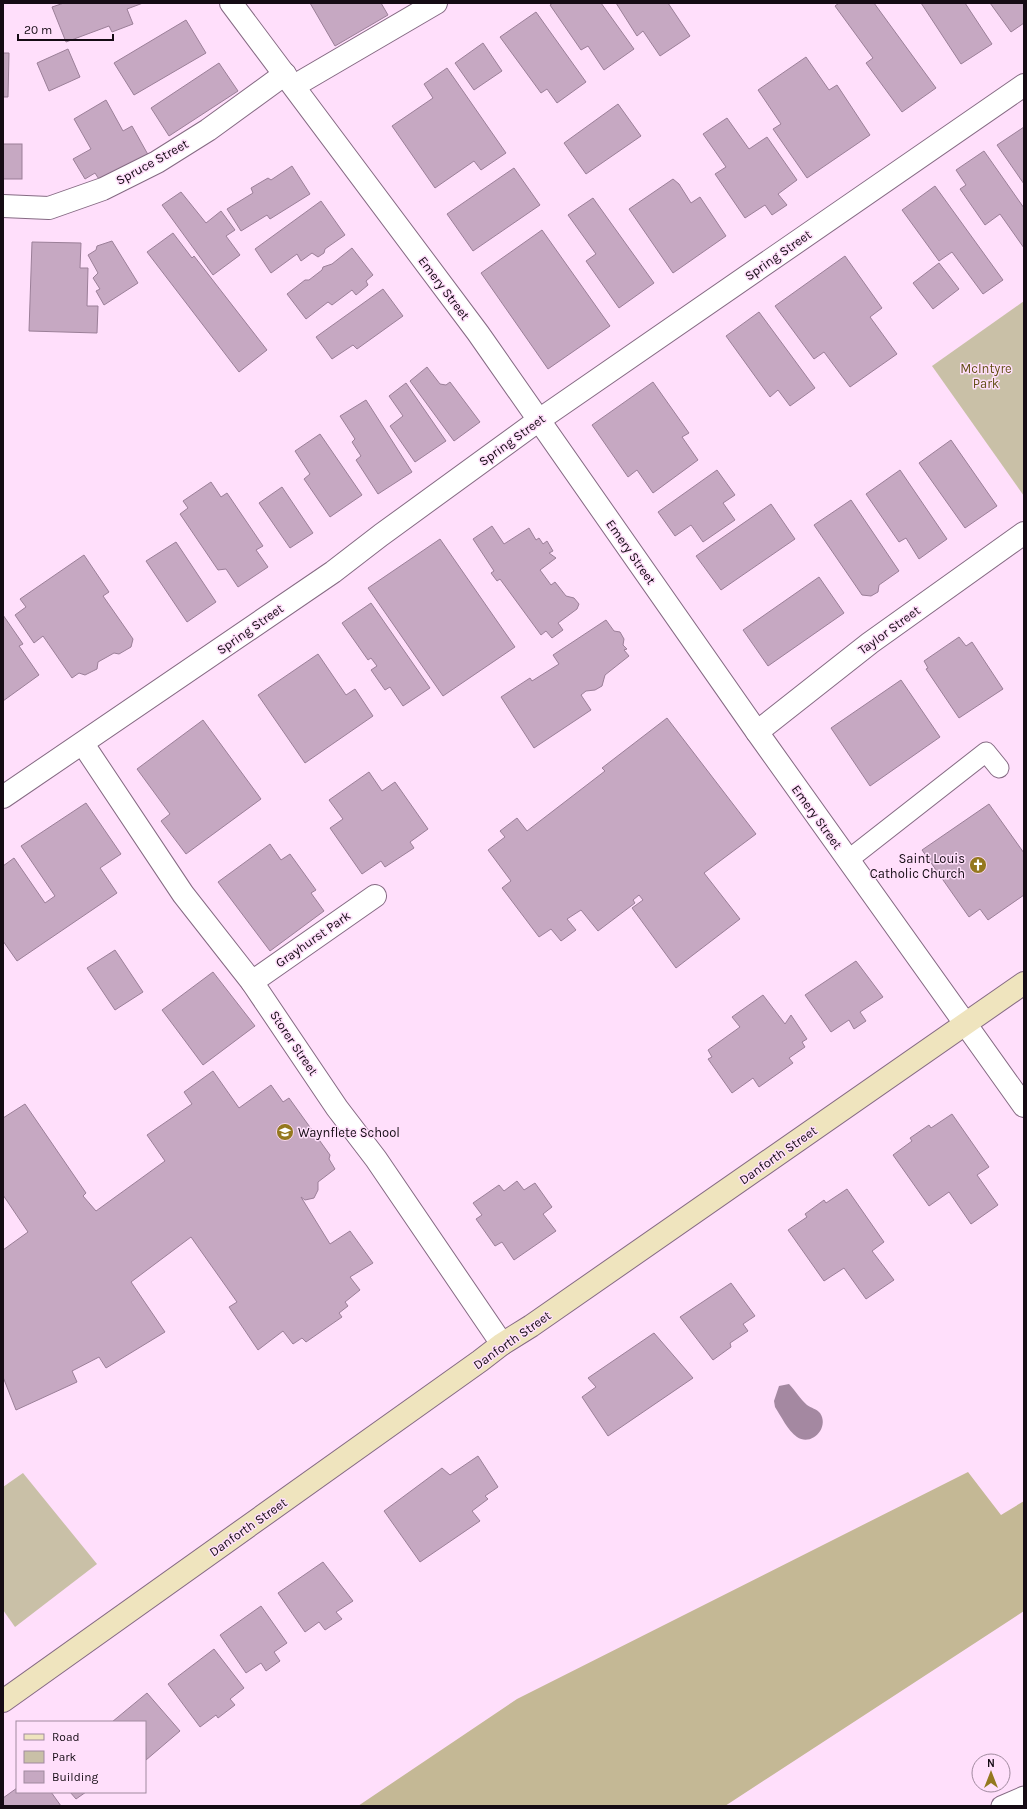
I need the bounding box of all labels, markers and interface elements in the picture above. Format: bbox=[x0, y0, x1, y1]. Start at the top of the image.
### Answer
scale bar bbox=[18, 16, 113, 42]
text: 20 m bbox=[24, 23, 52, 37]
street label: Spruce Street bbox=[113, 136, 191, 188]
street label: Spring Street bbox=[742, 226, 814, 284]
street label: Emery Street bbox=[415, 253, 473, 323]
park label: McIntyre Park bbox=[960, 361, 1012, 391]
street label: Spring Street bbox=[476, 411, 548, 469]
street label: Emery Street bbox=[603, 517, 659, 587]
street label: Spring Street bbox=[214, 600, 286, 658]
street label: Taylor Street bbox=[855, 602, 923, 657]
street label: Emery Street bbox=[789, 782, 845, 852]
place label: Saint Louis Catholic Church bbox=[870, 851, 965, 881]
church icon: Saint Louis Catholic Church bbox=[968, 855, 988, 875]
street label: Grayhurst Park bbox=[273, 908, 353, 970]
street label: Storer Street bbox=[267, 1008, 321, 1078]
school or university icon: Waynflete School bbox=[275, 1122, 295, 1142]
street label: Danforth Street bbox=[736, 1123, 820, 1187]
place label: Waynflete School bbox=[298, 1125, 400, 1140]
street label: Danforth Street bbox=[470, 1308, 554, 1372]
street label: Danforth Street bbox=[206, 1495, 290, 1559]
legend bbox=[16, 1721, 146, 1793]
text: Road bbox=[52, 1730, 80, 1744]
text: Park bbox=[52, 1750, 77, 1764]
north arrow bbox=[971, 1753, 1011, 1793]
text: N bbox=[987, 1757, 995, 1770]
text: Building bbox=[52, 1770, 99, 1784]

